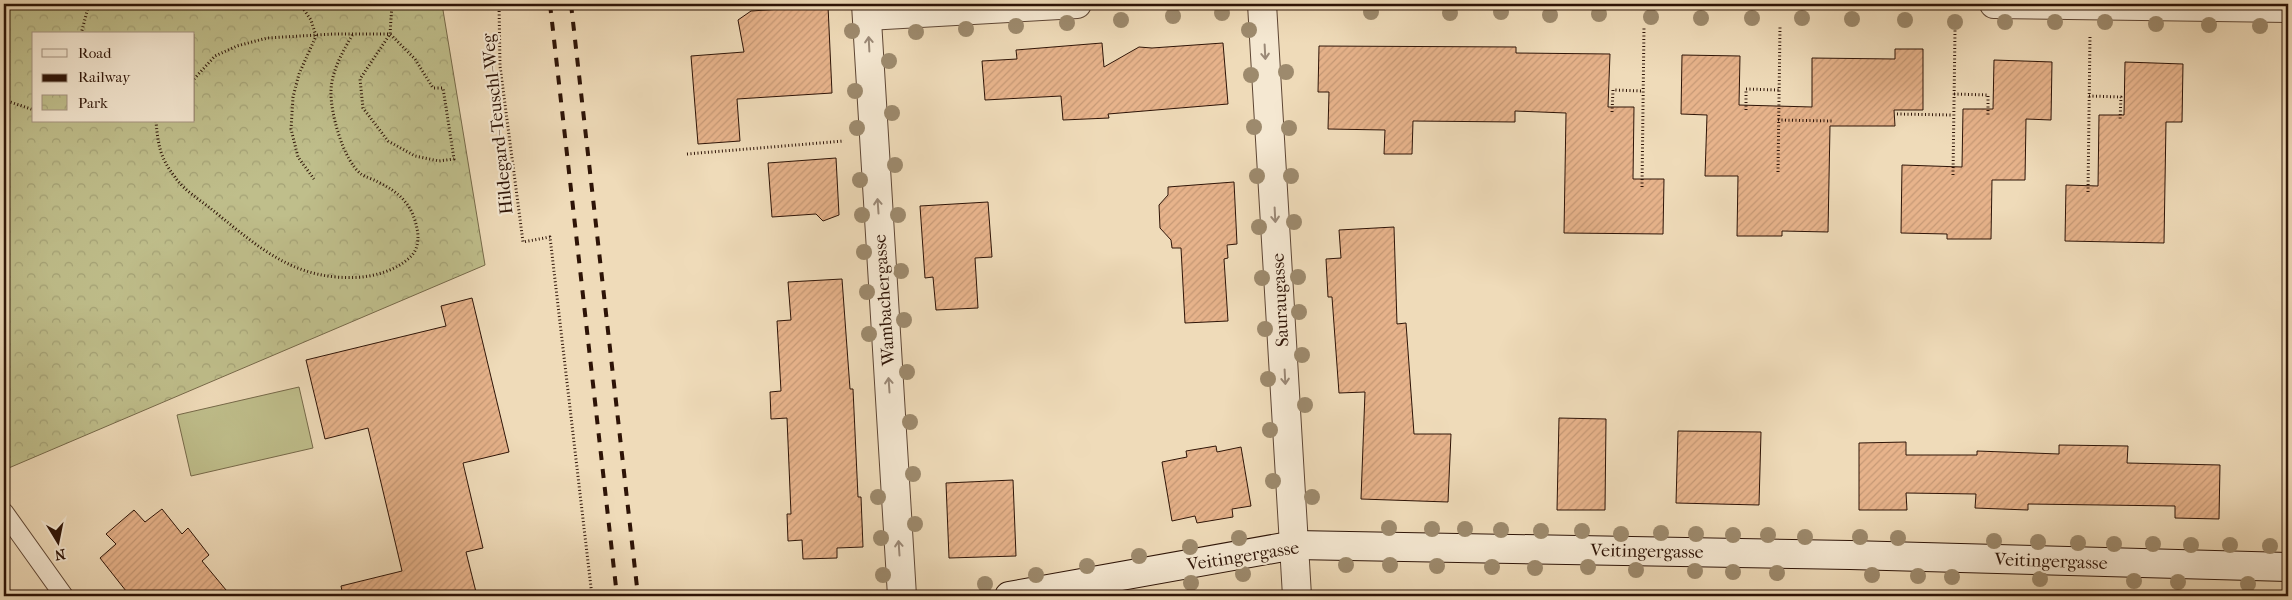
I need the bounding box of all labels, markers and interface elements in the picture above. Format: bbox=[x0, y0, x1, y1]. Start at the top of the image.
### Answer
legend bbox=[32, 32, 195, 122]
street label: Hildegard-Teuschl-Weg bbox=[478, 32, 517, 216]
one-way arrow bbox=[864, 36, 873, 52]
text: Road bbox=[78, 44, 112, 62]
one-way arrow bbox=[1261, 44, 1270, 60]
text: Railway bbox=[78, 68, 131, 86]
text: Park bbox=[78, 94, 108, 112]
one-way arrow bbox=[874, 198, 883, 214]
one-way arrow bbox=[1271, 206, 1280, 222]
street label: Wambachergasse bbox=[869, 233, 900, 367]
street label: Sauraugasse bbox=[1268, 252, 1293, 347]
one-way arrow bbox=[1281, 369, 1290, 385]
one-way arrow bbox=[885, 378, 894, 394]
north arrow bbox=[32, 518, 82, 568]
street label: Veitingergasse bbox=[1185, 537, 1301, 576]
one-way arrow bbox=[895, 540, 904, 556]
street label: Veitingergasse bbox=[1589, 540, 1704, 563]
text: N bbox=[53, 545, 67, 564]
street label: Veitingergasse bbox=[1993, 549, 2108, 574]

